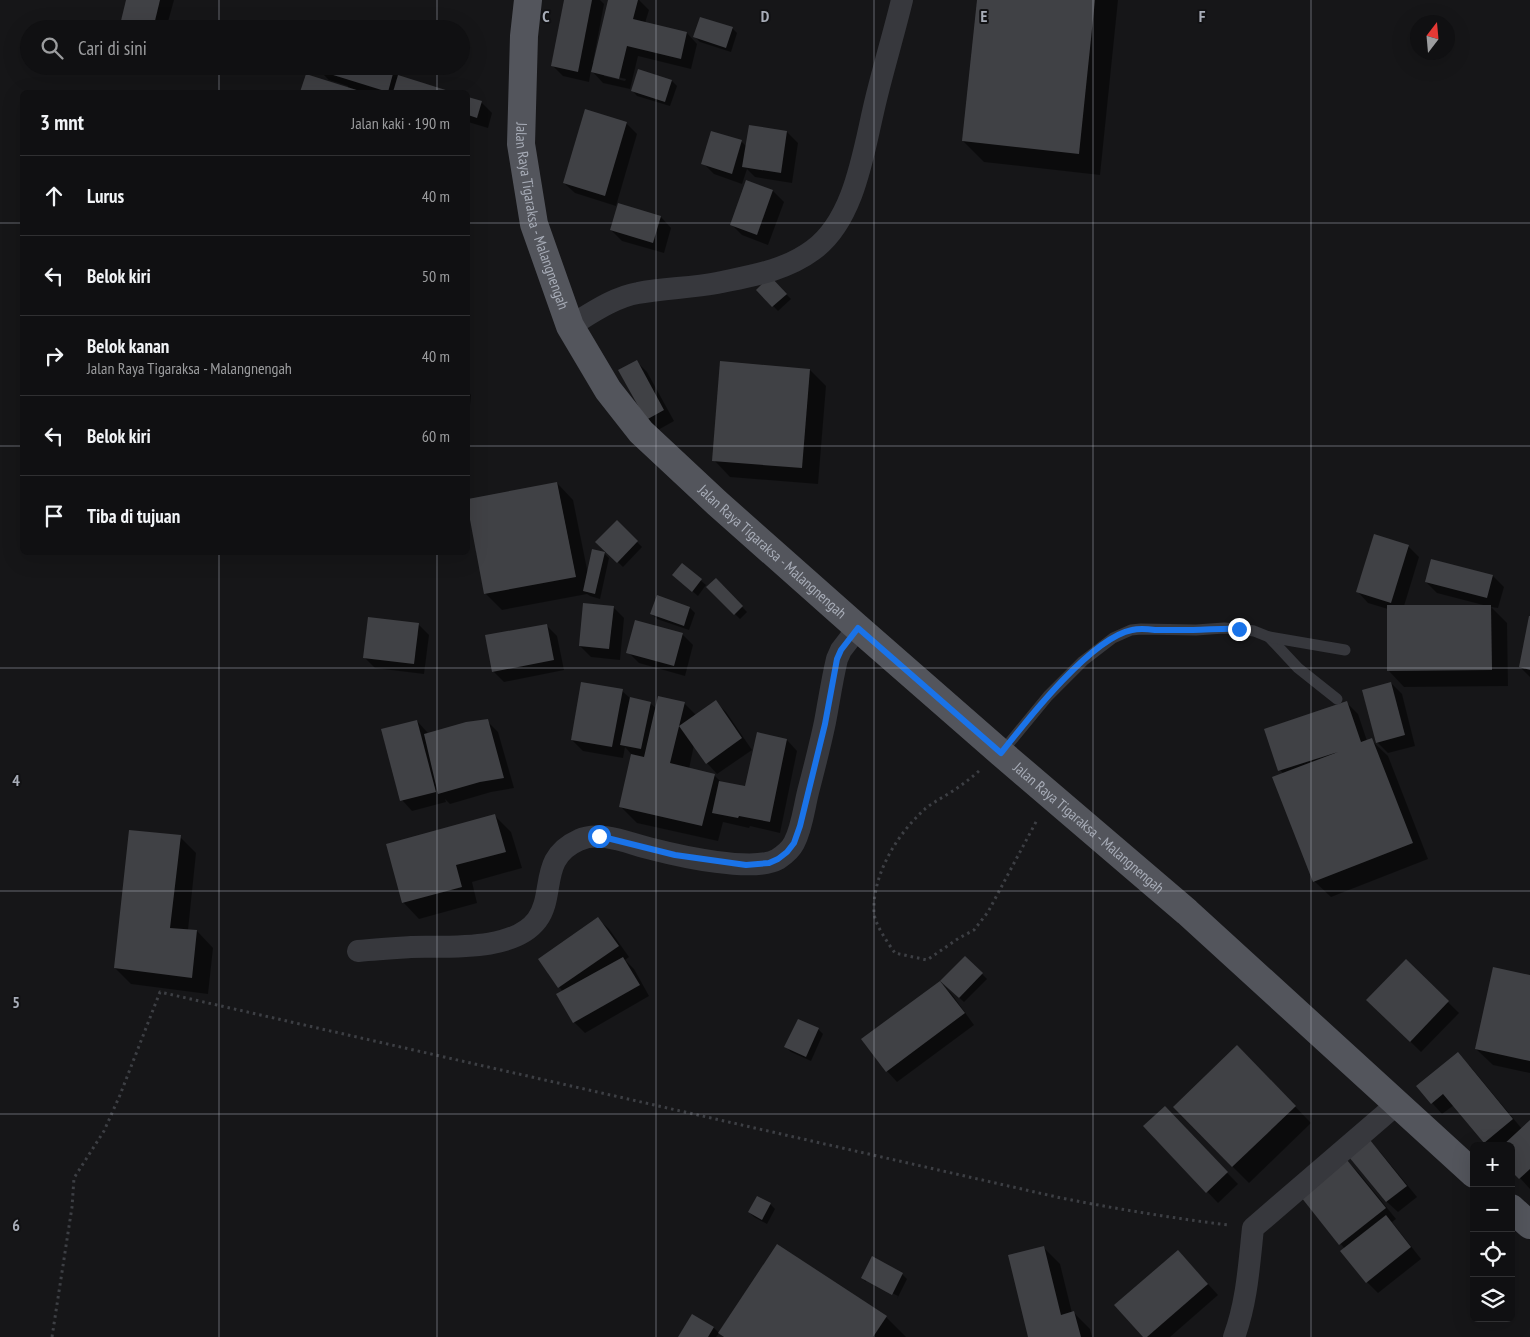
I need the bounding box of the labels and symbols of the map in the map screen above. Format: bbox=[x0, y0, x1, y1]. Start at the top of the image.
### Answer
text: C bbox=[542, 6, 550, 26]
text: D bbox=[761, 6, 770, 26]
text: E bbox=[981, 6, 988, 26]
text: F bbox=[1199, 6, 1206, 26]
north arrow bbox=[1410, 15, 1455, 60]
street label: Jalan Raya Tigaraksa - Malangnengah bbox=[512, 121, 573, 312]
street label: Jalan Raya Tigaraksa - Malangnengah bbox=[694, 480, 851, 622]
route end bbox=[1228, 618, 1251, 641]
street label: Jalan Raya Tigaraksa - Malangnengah bbox=[1009, 757, 1168, 897]
text: 4 bbox=[12, 770, 20, 790]
route start bbox=[588, 825, 611, 848]
text: 5 bbox=[12, 992, 20, 1012]
text: 6 bbox=[12, 1215, 20, 1235]

